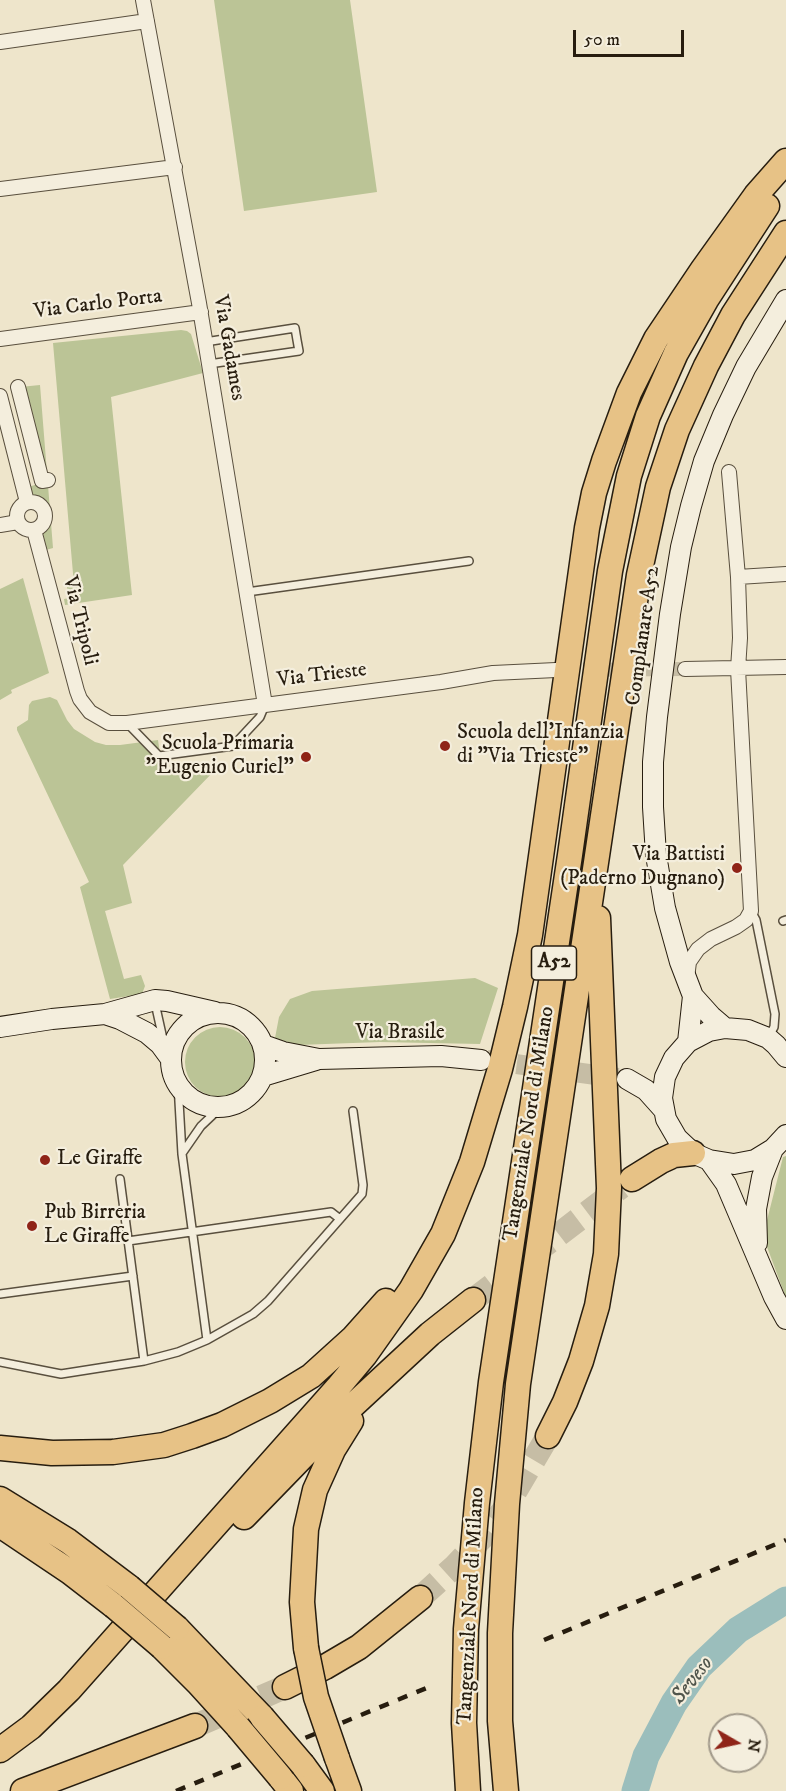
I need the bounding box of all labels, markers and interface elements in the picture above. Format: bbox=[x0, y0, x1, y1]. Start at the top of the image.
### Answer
scale bar bbox=[576, 18, 687, 56]
text: 50 m bbox=[584, 29, 620, 51]
street label: Via Carlo Porta bbox=[32, 285, 164, 325]
street label: Via Gadames bbox=[206, 293, 250, 403]
street label: Complanare A52 bbox=[622, 565, 666, 707]
street label: Via Tripoli bbox=[56, 574, 102, 668]
street label: Via Trieste bbox=[276, 658, 368, 694]
place label: Scuola dell'Infanzia di "Via Trieste" bbox=[457, 721, 624, 771]
place label: Scuola Primaria "Eugenio Curiel" bbox=[146, 732, 294, 782]
marker: Scuola dell'Infanzia di "Via Trieste" bbox=[438, 739, 452, 753]
marker: Scuola Primaria "Eugenio Curiel" bbox=[299, 750, 313, 764]
place label: Via Battisti (Paderno Dugnano) bbox=[560, 843, 725, 893]
marker: Via Battisti (Paderno Dugnano) bbox=[730, 861, 744, 875]
road number: A52 bbox=[532, 946, 576, 980]
street label: Tangenziale Nord di Milano bbox=[499, 1005, 561, 1243]
street label: Via Brasile bbox=[355, 1021, 445, 1047]
place label: Le Giraffe bbox=[57, 1147, 143, 1173]
marker: Le Giraffe bbox=[38, 1153, 52, 1167]
place label: Pub Birreria Le Giraffe bbox=[44, 1201, 146, 1251]
marker: Pub Birreria Le Giraffe bbox=[25, 1219, 39, 1233]
street label: Tangenziale Nord di Milano bbox=[453, 1487, 491, 1725]
water label: Seveso bbox=[666, 1652, 720, 1710]
north arrow bbox=[708, 1713, 768, 1773]
text: N bbox=[743, 1737, 765, 1754]

